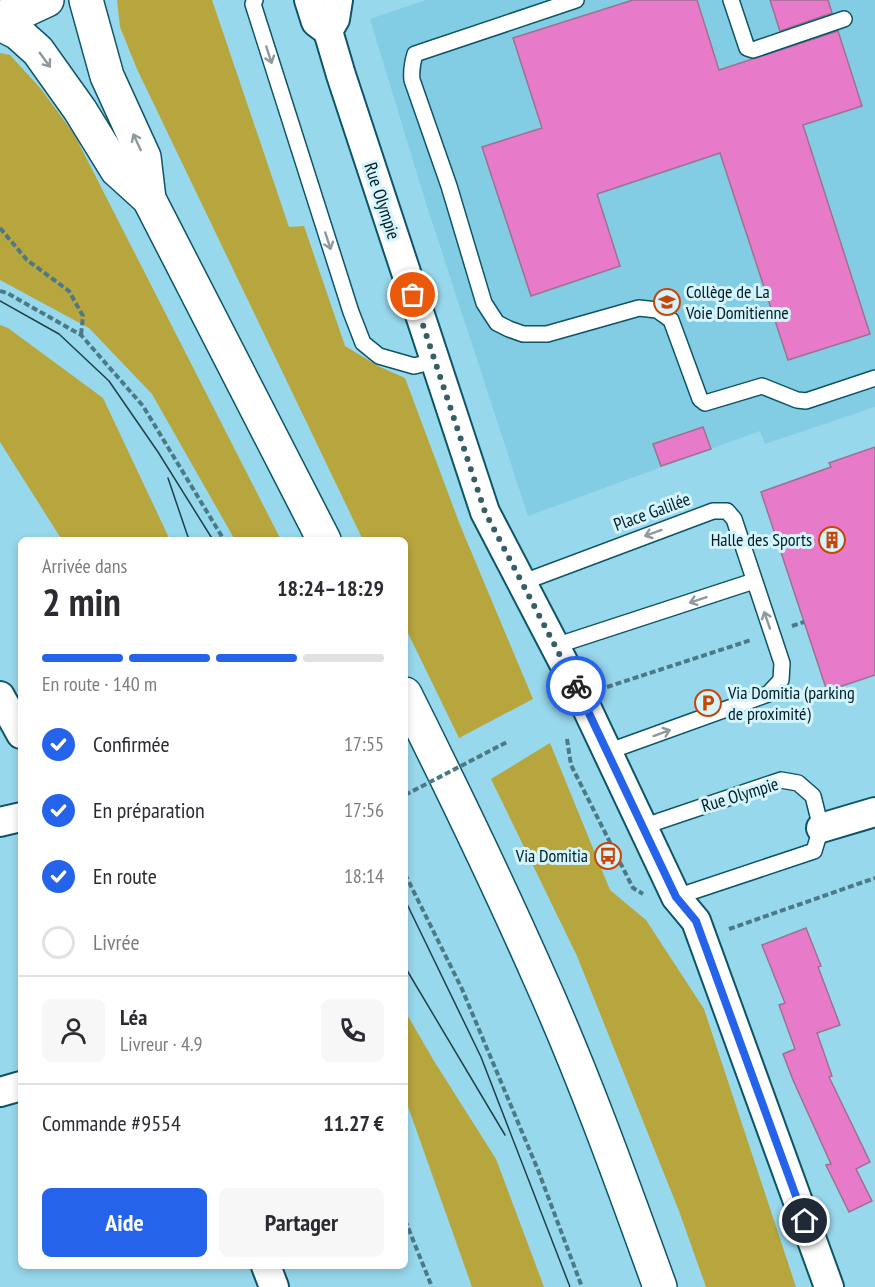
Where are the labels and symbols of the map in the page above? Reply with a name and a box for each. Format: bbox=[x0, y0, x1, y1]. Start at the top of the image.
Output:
one-way arrow bbox=[264, 45, 275, 64]
one-way arrow bbox=[39, 51, 51, 67]
one-way arrow bbox=[131, 133, 143, 151]
street label: Rue Olympie bbox=[359, 160, 406, 242]
one-way arrow bbox=[323, 231, 334, 250]
pin bbox=[387, 269, 438, 320]
place label: Collège de La Voie Domitienne bbox=[685, 280, 789, 324]
school or university icon: Collège de La Voie Domitienne bbox=[652, 287, 682, 317]
street label: Place Galilée bbox=[610, 487, 693, 536]
building icon: Halle des Sports bbox=[817, 525, 847, 555]
one-way arrow bbox=[644, 528, 663, 539]
place label: Halle des Sports bbox=[711, 528, 812, 551]
one-way arrow bbox=[689, 595, 708, 606]
one-way arrow bbox=[761, 611, 772, 630]
courier bbox=[546, 656, 606, 716]
place label: Via Domitia (parking de proximité) bbox=[727, 681, 855, 725]
parking icon: Via Domitia (parking de proximité) bbox=[693, 688, 723, 718]
one-way arrow bbox=[652, 727, 671, 738]
street label: Rue Olympie bbox=[699, 772, 781, 817]
bus stop icon: Via Domitia bbox=[593, 841, 623, 871]
place label: Via Domitia bbox=[515, 844, 588, 867]
pin bbox=[779, 1195, 830, 1246]

